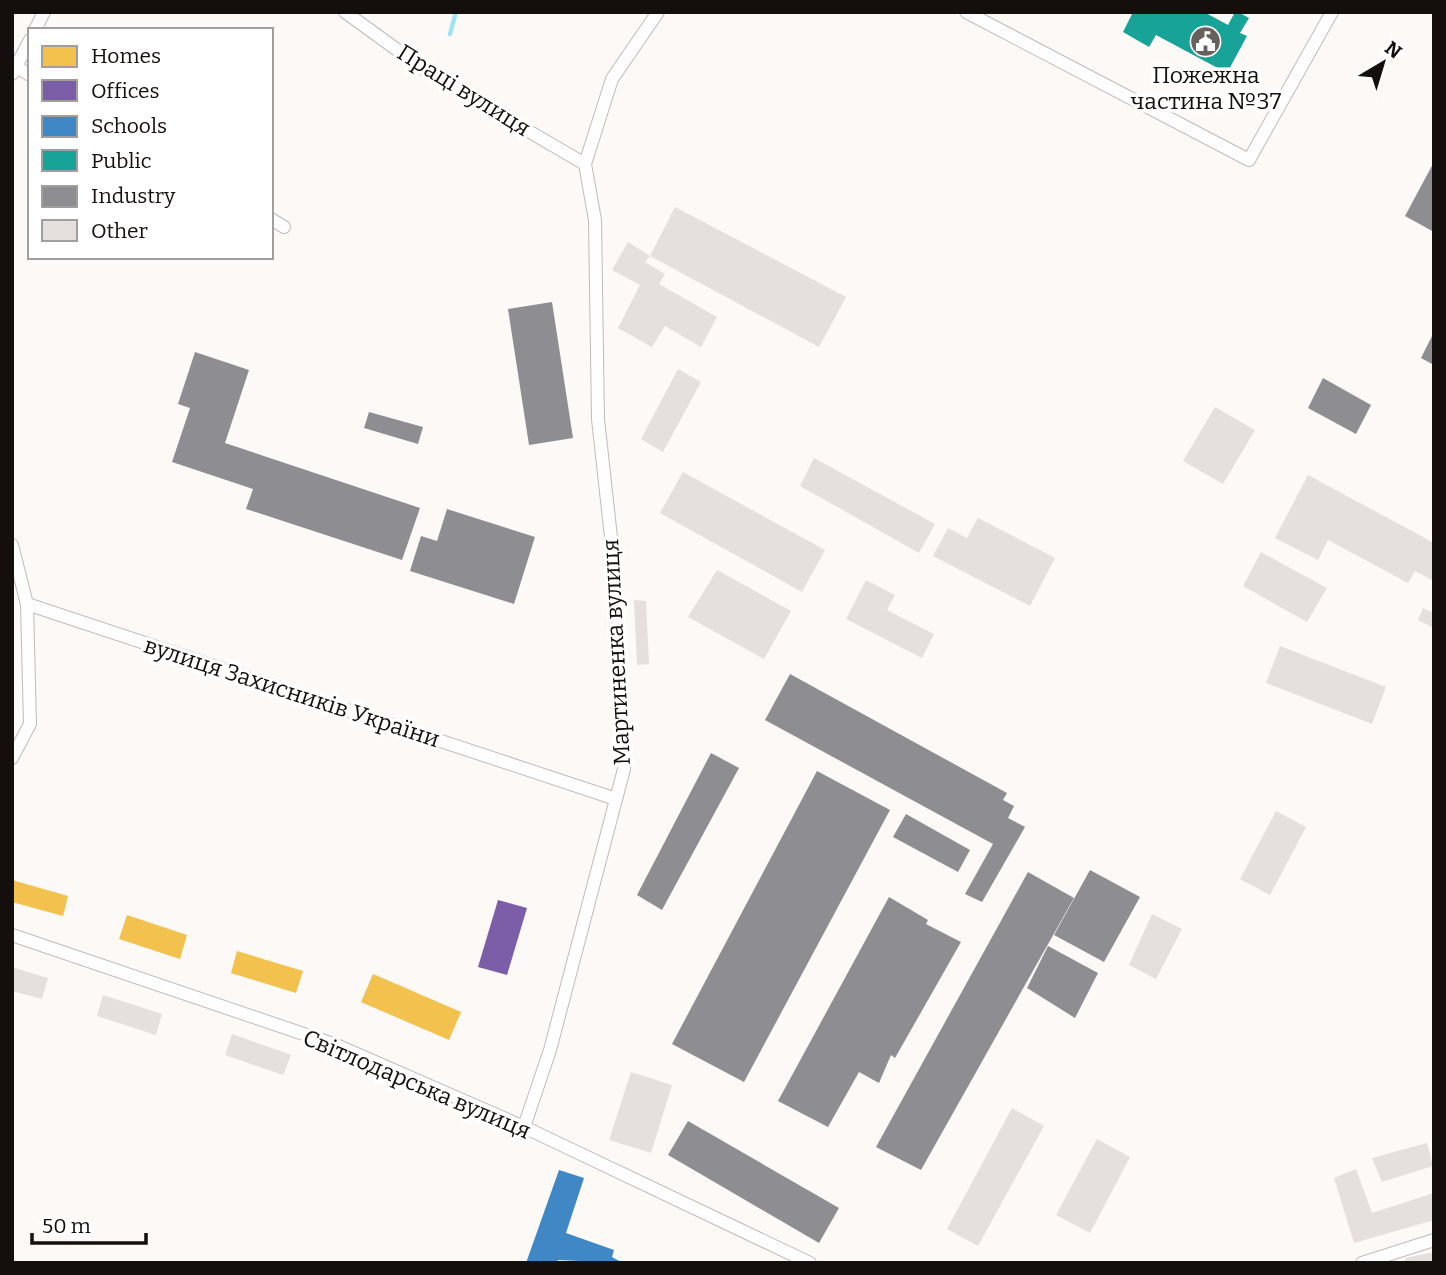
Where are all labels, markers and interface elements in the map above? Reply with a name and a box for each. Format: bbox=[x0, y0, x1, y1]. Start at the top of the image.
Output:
public building icon: Пожежна частина №37 bbox=[1189, 24, 1223, 58]
legend bbox=[28, 28, 273, 259]
north arrow bbox=[1348, 28, 1418, 98]
text: N bbox=[1380, 36, 1406, 64]
street label: Праці вулиця bbox=[392, 38, 536, 142]
text: Homes bbox=[91, 43, 161, 69]
place label: Пожежна частина №37 bbox=[1130, 61, 1282, 115]
text: Offices bbox=[91, 78, 160, 104]
text: Schools bbox=[91, 113, 167, 139]
text: Public bbox=[91, 148, 152, 174]
text: Industry bbox=[91, 183, 176, 209]
text: Other bbox=[91, 218, 148, 244]
street label: Мартиненка вулиця bbox=[596, 538, 636, 766]
street label: вулиця Захисників України bbox=[141, 631, 443, 753]
street label: Світлодарська вулиця bbox=[299, 1023, 535, 1145]
scale bar bbox=[32, 1202, 145, 1246]
text: 50 m bbox=[42, 1213, 91, 1239]

